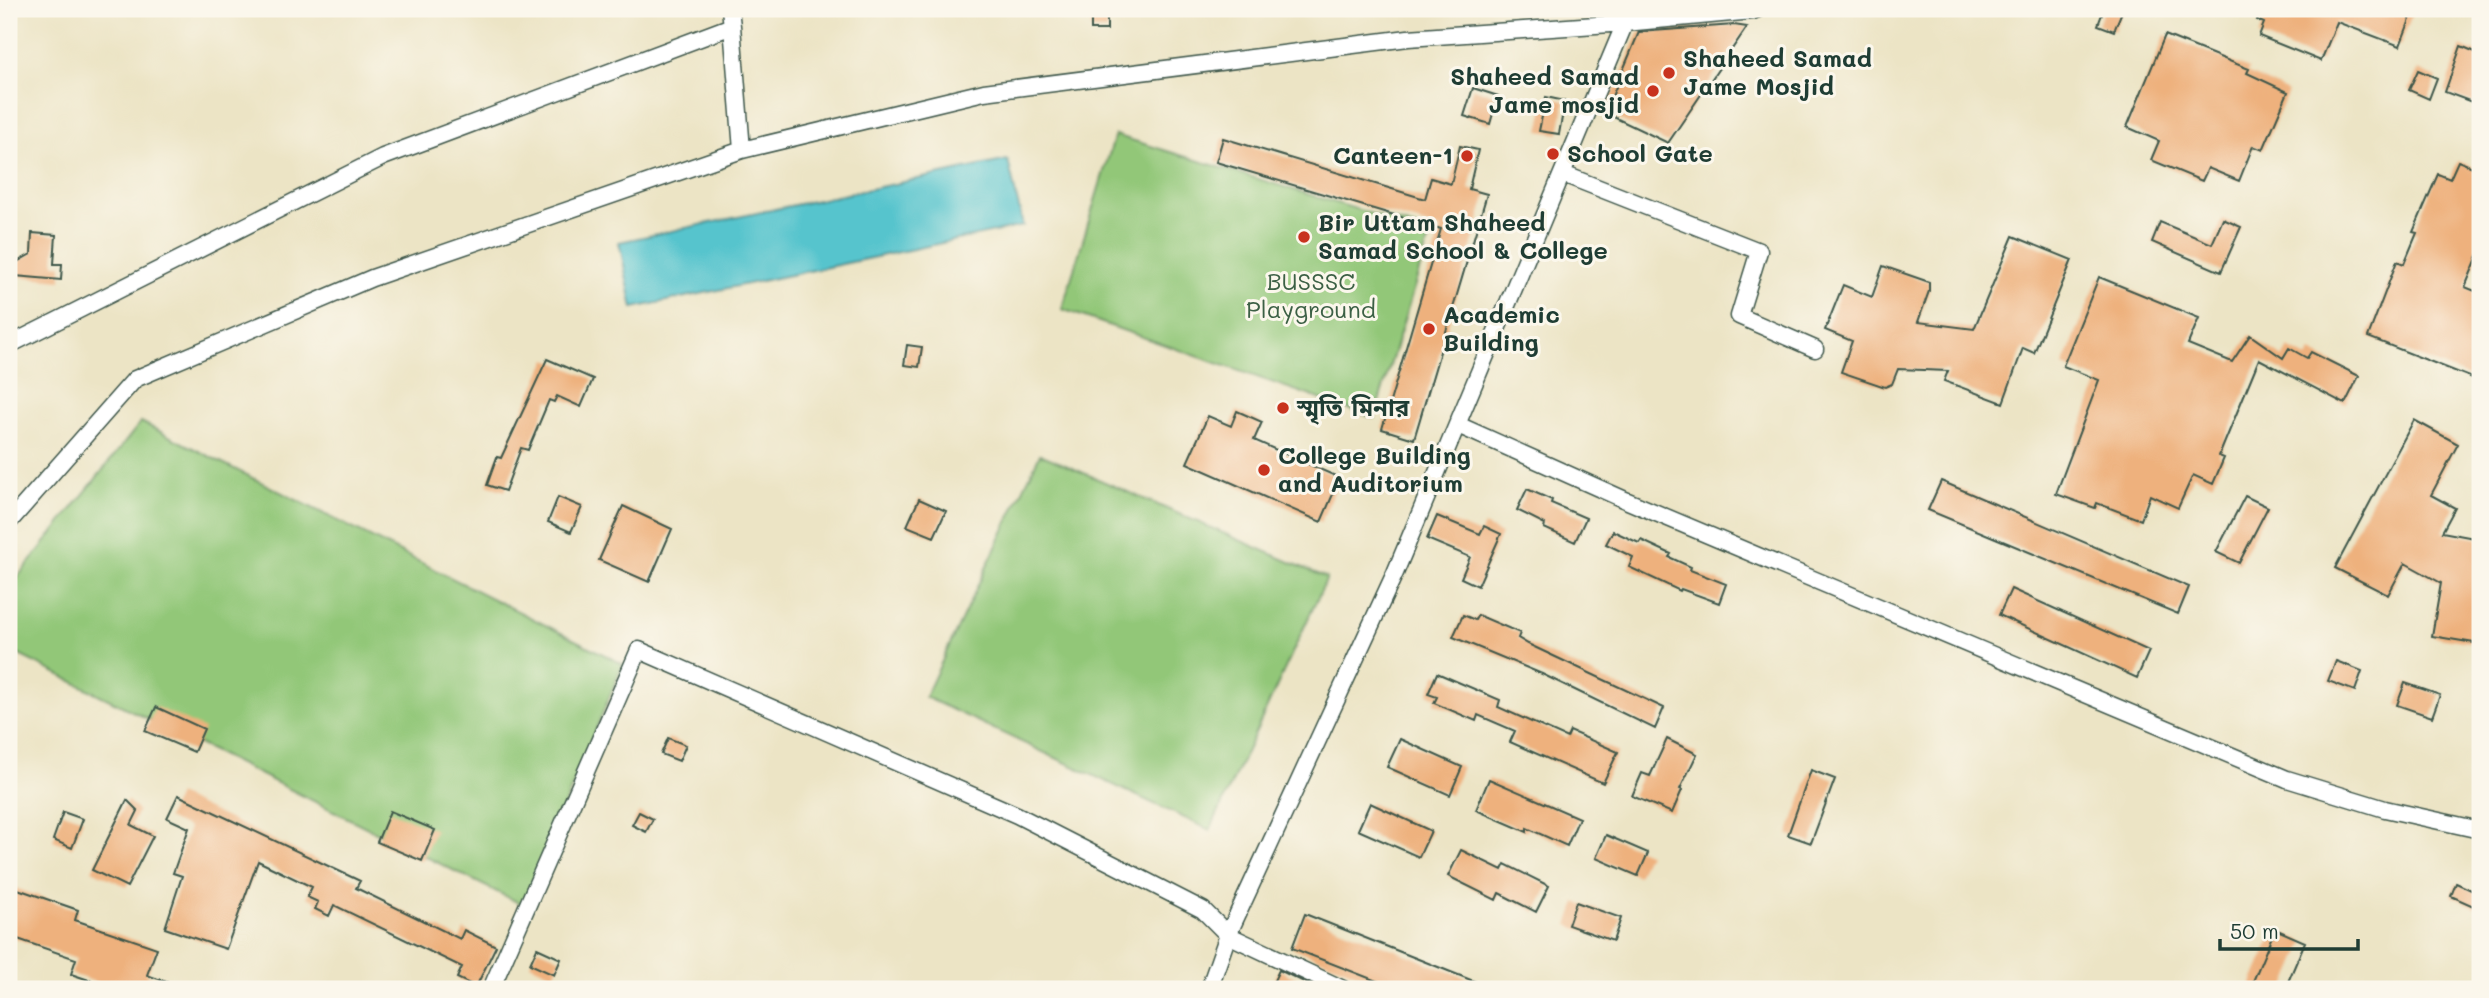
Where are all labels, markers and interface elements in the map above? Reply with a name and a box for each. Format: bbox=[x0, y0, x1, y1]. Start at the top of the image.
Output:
place label: Shaheed Samad Jame Mosjid bbox=[1683, 42, 1872, 101]
place label: Shaheed Samad Jame mosjid bbox=[1450, 60, 1639, 119]
marker: Shaheed Samad Jame Mosjid bbox=[1661, 65, 1677, 81]
marker: Shaheed Samad Jame mosjid bbox=[1645, 83, 1661, 99]
place label: School Gate bbox=[1567, 137, 1713, 168]
place label: Canteen-1 bbox=[1333, 139, 1453, 170]
marker: School Gate bbox=[1545, 146, 1561, 162]
marker: Canteen-1 bbox=[1459, 148, 1475, 164]
place label: Bir Uttam Shaheed Samad School & College bbox=[1318, 206, 1608, 265]
marker: Bir Uttam Shaheed Samad School & College bbox=[1296, 229, 1312, 245]
park label: BUSSSC Playground bbox=[1246, 265, 1376, 324]
place label: Academic Building bbox=[1443, 298, 1560, 357]
marker: Academic Building bbox=[1421, 321, 1437, 337]
place label: স্মৃতি মিনার bbox=[1296, 391, 1410, 425]
marker: স্মৃতি মিনার bbox=[1275, 400, 1291, 416]
place label: College Building and Auditorium bbox=[1278, 439, 1471, 498]
marker: College Building and Auditorium bbox=[1256, 462, 1272, 478]
scale bar bbox=[2220, 907, 2358, 951]
text: 50 m bbox=[2230, 917, 2279, 944]

